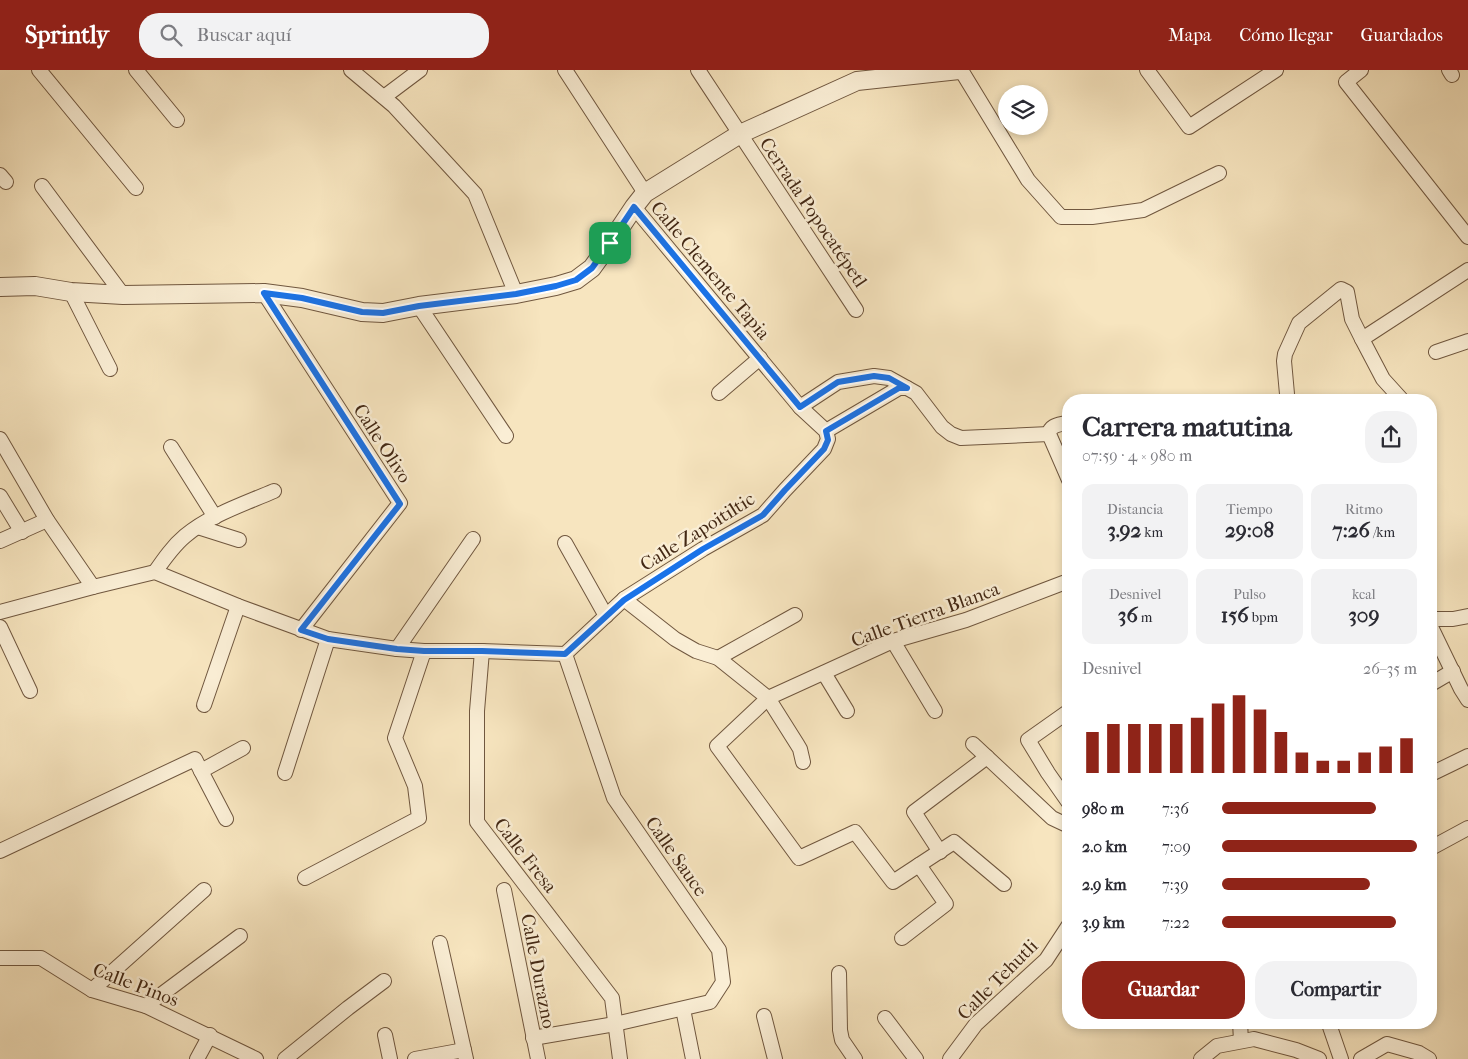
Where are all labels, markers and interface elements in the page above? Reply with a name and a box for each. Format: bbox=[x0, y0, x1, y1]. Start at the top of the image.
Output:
search box bbox=[139, 13, 489, 58]
text: Sprintly bbox=[25, 21, 109, 49]
icon: search bbox=[157, 21, 185, 49]
text: Buscar aquí bbox=[197, 24, 291, 46]
text: Mapa bbox=[1168, 25, 1211, 46]
text: Cómo llegar bbox=[1239, 25, 1333, 46]
text: Guardados bbox=[1361, 25, 1443, 46]
map controls bbox=[998, 85, 1048, 135]
button: layers bbox=[998, 85, 1048, 135]
street label: Cerrada Popocatépetl bbox=[755, 133, 872, 292]
street label: Calle Clemente Tapia bbox=[646, 197, 775, 344]
pin bbox=[589, 222, 631, 264]
icon: arrive bbox=[596, 229, 624, 257]
street label: Calle Olivo bbox=[348, 400, 416, 487]
text: Carrera matutina bbox=[1082, 410, 1292, 443]
button: share bbox=[1365, 411, 1417, 463]
text: 07:59 · 4 × 980 m bbox=[1082, 446, 1192, 465]
street label: Calle Zapoitiltic bbox=[636, 488, 759, 576]
text: Distancia bbox=[1107, 501, 1163, 518]
text: Tiempo bbox=[1226, 501, 1273, 518]
text: Ritmo bbox=[1345, 501, 1383, 518]
text: 3.92 bbox=[1107, 518, 1141, 542]
text: 29:08 bbox=[1225, 518, 1274, 542]
text: 7:26 bbox=[1333, 518, 1370, 542]
text: km bbox=[1141, 524, 1163, 541]
text: /km bbox=[1370, 524, 1395, 541]
street label: Calle Tierra Blanca bbox=[848, 578, 1003, 652]
text: Desnivel bbox=[1109, 586, 1161, 603]
text: Pulso bbox=[1233, 586, 1266, 603]
text: kcal bbox=[1352, 586, 1376, 603]
text: 36 bbox=[1118, 603, 1138, 627]
text: 156 bbox=[1221, 603, 1249, 627]
text: 309 bbox=[1348, 603, 1379, 627]
text: m bbox=[1138, 609, 1152, 626]
text: bpm bbox=[1249, 609, 1278, 626]
text: Desnivel bbox=[1082, 659, 1142, 678]
text: 26–35 m bbox=[1363, 659, 1417, 678]
text: 980 m bbox=[1082, 799, 1124, 818]
text: 7:36 bbox=[1162, 799, 1189, 818]
street label: Calle Sauce bbox=[641, 812, 712, 901]
street label: Calle Fresa bbox=[489, 814, 561, 898]
text: 2.0 km bbox=[1082, 837, 1127, 856]
text: 7:09 bbox=[1162, 837, 1191, 856]
text: 2.9 km bbox=[1082, 875, 1126, 894]
text: 7:39 bbox=[1162, 875, 1189, 894]
street label: Calle Durazno bbox=[516, 912, 560, 1031]
text: 3.9 km bbox=[1082, 913, 1125, 932]
text: 7:22 bbox=[1162, 913, 1190, 932]
street label: Calle Tehutli bbox=[953, 935, 1043, 1025]
street label: Calle Pinos bbox=[90, 959, 182, 1011]
button: Guardar bbox=[1082, 961, 1245, 1019]
button: Compartir bbox=[1255, 961, 1417, 1019]

